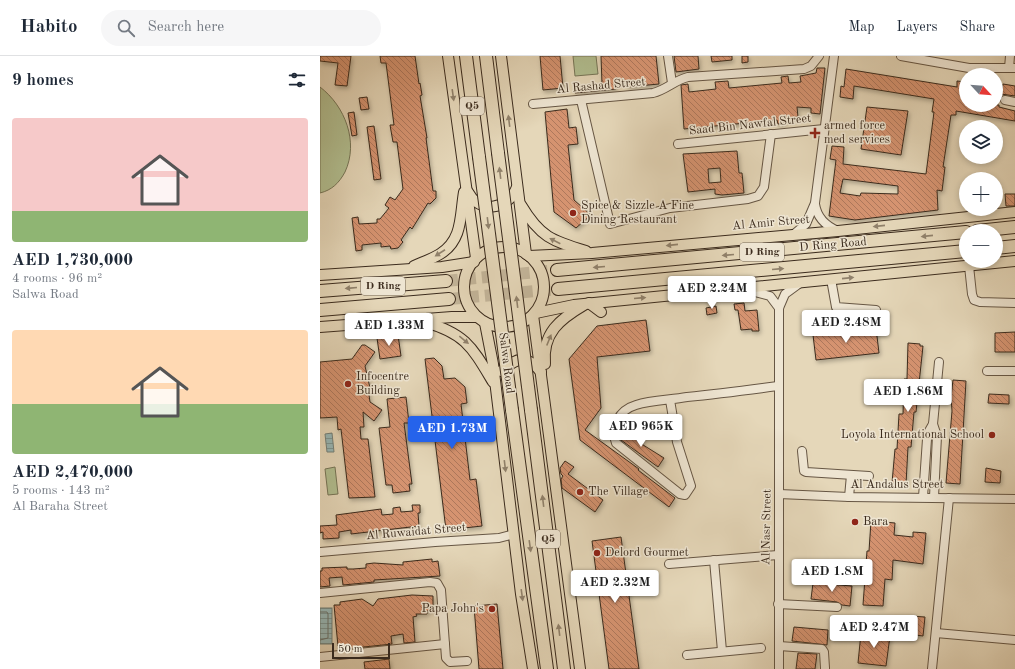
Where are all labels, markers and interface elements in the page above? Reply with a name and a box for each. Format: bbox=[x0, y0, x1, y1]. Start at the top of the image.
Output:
search box bbox=[101, 10, 381, 46]
icon: search bbox=[115, 17, 137, 39]
text: Habito bbox=[20, 18, 77, 37]
text: Search here bbox=[147, 20, 224, 35]
text: Map bbox=[849, 20, 875, 34]
text: Layers bbox=[897, 20, 938, 34]
text: Share bbox=[960, 20, 995, 34]
north arrow bbox=[959, 68, 1003, 112]
map controls bbox=[959, 68, 1003, 268]
icon: filters bbox=[286, 69, 308, 91]
text: 9 homes bbox=[12, 72, 74, 89]
street label: Al Rashad Street bbox=[556, 76, 646, 96]
one-way arrow bbox=[450, 89, 456, 101]
road number: Q5 bbox=[460, 97, 484, 115]
street label: Saad Bin Nawfal Street bbox=[688, 113, 812, 137]
one-way arrow bbox=[506, 115, 512, 127]
place label: armed force med services bbox=[824, 120, 890, 146]
button: layers bbox=[959, 120, 1003, 164]
marker: armed force med services bbox=[809, 127, 821, 139]
icon: home bbox=[124, 144, 196, 216]
one-way arrow bbox=[497, 167, 504, 179]
button: + bbox=[959, 172, 1003, 216]
place label: Spice & Sizzle A Fine Dining Restaurant bbox=[581, 200, 695, 226]
marker: Spice & Sizzle A Fine Dining Restaurant bbox=[568, 208, 578, 218]
street label: Al Amir Street bbox=[732, 214, 810, 232]
one-way arrow bbox=[485, 217, 491, 229]
one-way arrow bbox=[873, 223, 885, 230]
button: − bbox=[959, 224, 1003, 268]
one-way arrow bbox=[921, 233, 933, 239]
street label: D Ring Road bbox=[799, 236, 867, 254]
one-way arrow bbox=[549, 237, 561, 244]
one-way arrow bbox=[666, 242, 678, 248]
road number: D Ring bbox=[740, 243, 784, 261]
one-way arrow bbox=[434, 250, 446, 257]
one-way arrow bbox=[722, 251, 734, 258]
text: AED 1,730,000 bbox=[12, 252, 133, 269]
one-way arrow bbox=[593, 263, 605, 270]
one-way arrow bbox=[772, 266, 784, 273]
text: 4 rooms · 96 m² bbox=[12, 272, 102, 285]
one-way arrow bbox=[842, 274, 854, 281]
pin: AED 2.24M bbox=[666, 276, 758, 310]
road number: D Ring bbox=[361, 277, 405, 295]
text: AED 2.24M bbox=[677, 282, 747, 295]
one-way arrow bbox=[345, 285, 357, 292]
text: Salwa Road bbox=[12, 288, 79, 301]
one-way arrow bbox=[634, 295, 646, 302]
one-way arrow bbox=[514, 296, 520, 308]
pin: AED 2.48M bbox=[800, 310, 892, 344]
pin: AED 1.33M bbox=[343, 313, 435, 347]
text: AED 2.48M bbox=[811, 316, 881, 329]
text: AED 1.33M bbox=[354, 319, 424, 332]
street label: Salwa Road bbox=[496, 332, 516, 394]
one-way arrow bbox=[546, 333, 552, 345]
one-way arrow bbox=[459, 336, 469, 345]
icon: home bbox=[124, 356, 196, 428]
place label: Infocentre Building bbox=[356, 371, 409, 397]
marker: Infocentre Building bbox=[343, 379, 353, 389]
pin: AED 1.86M bbox=[862, 379, 954, 413]
text: AED 1.86M bbox=[873, 385, 943, 398]
pin: AED 965K bbox=[600, 414, 682, 448]
pin: AED 1.73M bbox=[406, 416, 498, 450]
text: AED 965K bbox=[608, 420, 674, 433]
text: AED 1.73M bbox=[417, 422, 487, 435]
place label: Loyola International School bbox=[841, 429, 984, 441]
marker: Loyola International School bbox=[987, 430, 997, 440]
one-way arrow bbox=[502, 460, 508, 472]
text: AED 2,470,000 bbox=[12, 464, 133, 481]
street label: Al Andalus Street bbox=[850, 479, 944, 491]
text: 5 rooms · 143 m² bbox=[12, 484, 110, 497]
place label: The Village bbox=[588, 486, 649, 498]
marker: The Village bbox=[575, 487, 585, 497]
street label: Al Nasr Street bbox=[760, 489, 774, 565]
one-way arrow bbox=[540, 495, 546, 507]
text: Al Baraha Street bbox=[12, 500, 108, 513]
place label: Bara bbox=[863, 516, 888, 528]
marker: Bara bbox=[850, 517, 860, 527]
street label: Al Ruwaidat Street bbox=[365, 522, 467, 542]
road number: Q5 bbox=[536, 530, 560, 548]
one-way arrow bbox=[527, 540, 534, 552]
place label: Delord Gourmet bbox=[605, 547, 689, 559]
marker: Delord Gourmet bbox=[592, 548, 602, 558]
pin: AED 1.8M bbox=[791, 559, 873, 593]
text: AED 1.8M bbox=[801, 565, 863, 578]
pin: AED 2.32M bbox=[569, 570, 661, 604]
text: AED 2.32M bbox=[580, 576, 650, 589]
one-way arrow bbox=[519, 589, 525, 601]
place label: Papa John's bbox=[421, 603, 484, 615]
marker: Papa John's bbox=[487, 604, 497, 614]
pin: AED 2.47M bbox=[828, 615, 920, 649]
text: AED 2.47M bbox=[839, 621, 909, 634]
one-way arrow bbox=[556, 624, 562, 636]
scale bar bbox=[332, 641, 390, 660]
text: 50 m bbox=[338, 644, 363, 655]

